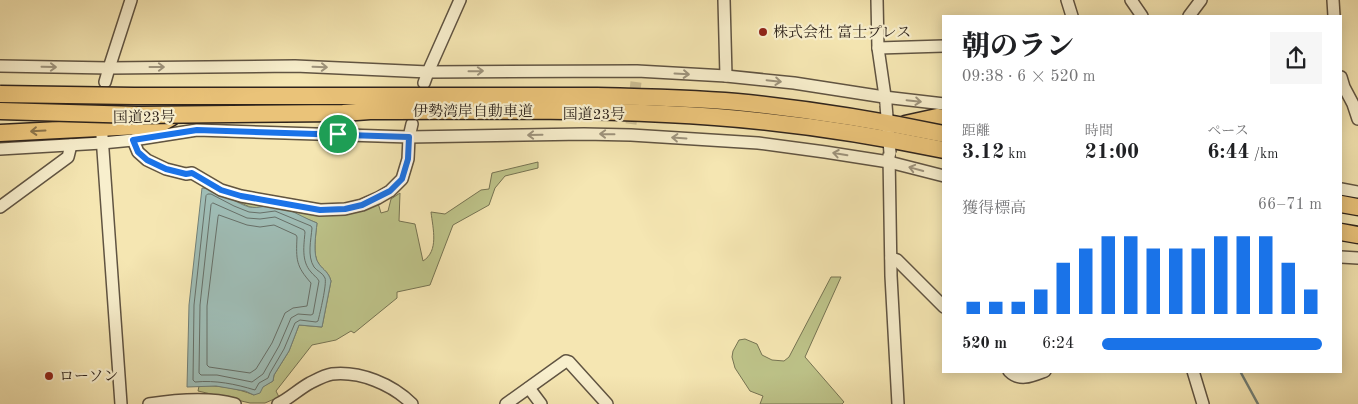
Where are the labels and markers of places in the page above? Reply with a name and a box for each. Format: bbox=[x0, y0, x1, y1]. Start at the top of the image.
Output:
place label: 株式会社 富士プレス bbox=[773, 24, 911, 41]
marker: 株式会社 富士プレス bbox=[757, 26, 769, 38]
pin bbox=[317, 113, 359, 155]
marker: ローソン bbox=[43, 370, 55, 382]
place label: ローソン bbox=[59, 370, 118, 385]

